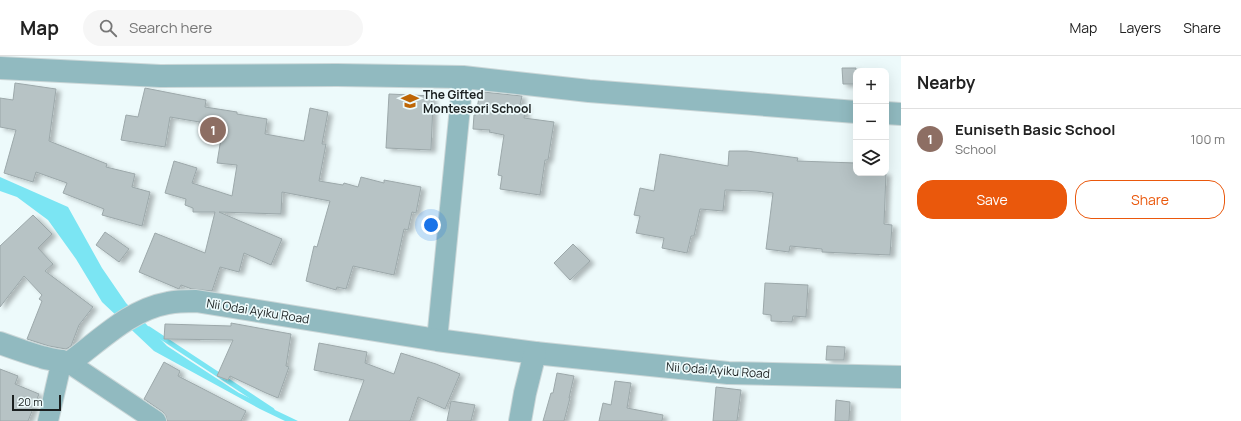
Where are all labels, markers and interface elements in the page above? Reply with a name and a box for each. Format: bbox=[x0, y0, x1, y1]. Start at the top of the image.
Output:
search box bbox=[83, 10, 363, 46]
text: Map bbox=[20, 15, 59, 41]
icon: search bbox=[97, 17, 119, 39]
text: Search here bbox=[129, 17, 212, 38]
text: Map bbox=[1069, 18, 1097, 37]
text: Layers bbox=[1119, 18, 1161, 37]
text: Share bbox=[1183, 18, 1221, 37]
map controls bbox=[853, 68, 889, 176]
button: + bbox=[853, 68, 889, 104]
text: Nearby bbox=[917, 71, 975, 94]
place label: The Gifted Montessori School bbox=[423, 86, 532, 117]
school or university icon: The Gifted Montessori School bbox=[400, 91, 420, 111]
button: − bbox=[853, 104, 889, 140]
pin: 1 bbox=[200, 115, 226, 145]
text: Euniseth Basic School bbox=[955, 119, 1115, 140]
text: 1 bbox=[927, 130, 933, 148]
text: 100 m bbox=[1190, 130, 1225, 148]
button: layers bbox=[853, 140, 889, 176]
text: School bbox=[955, 140, 996, 158]
button: Save bbox=[917, 180, 1067, 219]
button: Share bbox=[1075, 180, 1225, 219]
your location bbox=[421, 215, 441, 235]
street label: Nii Odai Ayiku Road bbox=[205, 294, 311, 328]
street label: Nii Odai Ayiku Road bbox=[666, 358, 770, 382]
scale bar bbox=[12, 393, 61, 412]
text: 20 m bbox=[18, 394, 43, 409]

